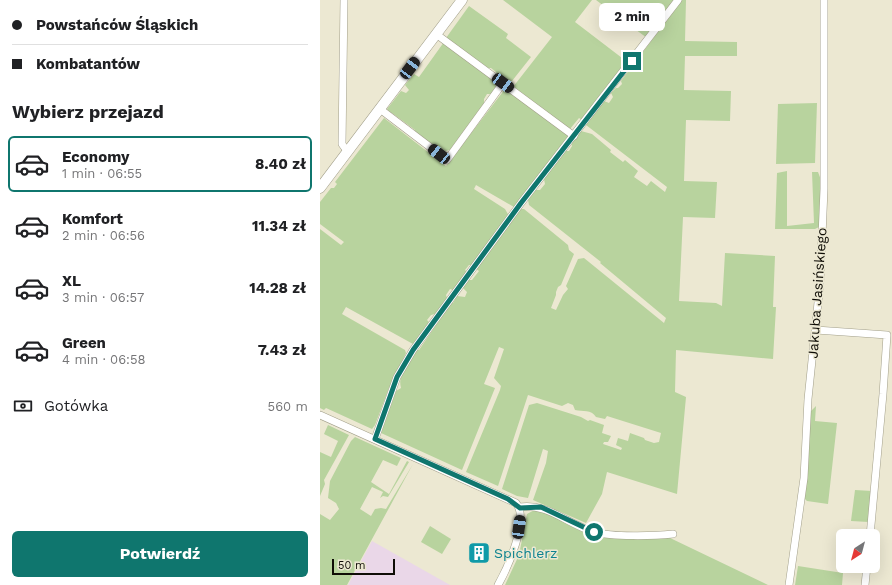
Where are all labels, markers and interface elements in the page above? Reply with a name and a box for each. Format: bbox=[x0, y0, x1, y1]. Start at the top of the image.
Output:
callout: 2 min bbox=[599, 3, 665, 31]
text: 2 min bbox=[614, 9, 650, 24]
text: Powstańców Śląskich bbox=[36, 16, 198, 34]
route end bbox=[623, 52, 641, 70]
text: Kombatantów bbox=[36, 55, 140, 73]
car bbox=[398, 55, 422, 81]
car bbox=[490, 71, 516, 95]
text: Wybierz przejazd bbox=[12, 101, 164, 122]
car bbox=[426, 142, 452, 166]
icon: car bbox=[14, 146, 50, 182]
text: Economy bbox=[62, 148, 129, 166]
text: 8.40 zł bbox=[255, 155, 306, 173]
text: 1 min · 06:55 bbox=[62, 166, 142, 181]
icon: car bbox=[14, 208, 50, 244]
text: Komfort bbox=[62, 210, 123, 228]
text: 11.34 zł bbox=[252, 217, 306, 235]
street label: Jakuba Jasińskiego bbox=[804, 227, 830, 359]
text: 2 min · 06:56 bbox=[62, 228, 145, 243]
icon: car bbox=[14, 270, 50, 306]
text: XL bbox=[62, 272, 81, 290]
text: 14.28 zł bbox=[249, 279, 306, 297]
text: 3 min · 06:57 bbox=[62, 290, 144, 305]
icon: car bbox=[14, 332, 50, 368]
text: Green bbox=[62, 334, 106, 352]
text: 7.43 zł bbox=[258, 341, 306, 359]
text: 4 min · 06:58 bbox=[62, 352, 146, 367]
icon: cash bbox=[12, 395, 34, 417]
text: Gotówka bbox=[44, 397, 108, 415]
text: 560 m bbox=[268, 399, 308, 414]
car bbox=[511, 514, 527, 540]
route start bbox=[585, 523, 603, 541]
north arrow bbox=[836, 529, 880, 573]
map controls bbox=[836, 529, 880, 573]
button: Potwierdź bbox=[12, 531, 308, 577]
building icon: Spichlerz bbox=[466, 540, 492, 566]
place label: Spichlerz bbox=[494, 545, 557, 561]
scale bar bbox=[332, 557, 395, 576]
text: 50 m bbox=[338, 559, 365, 572]

